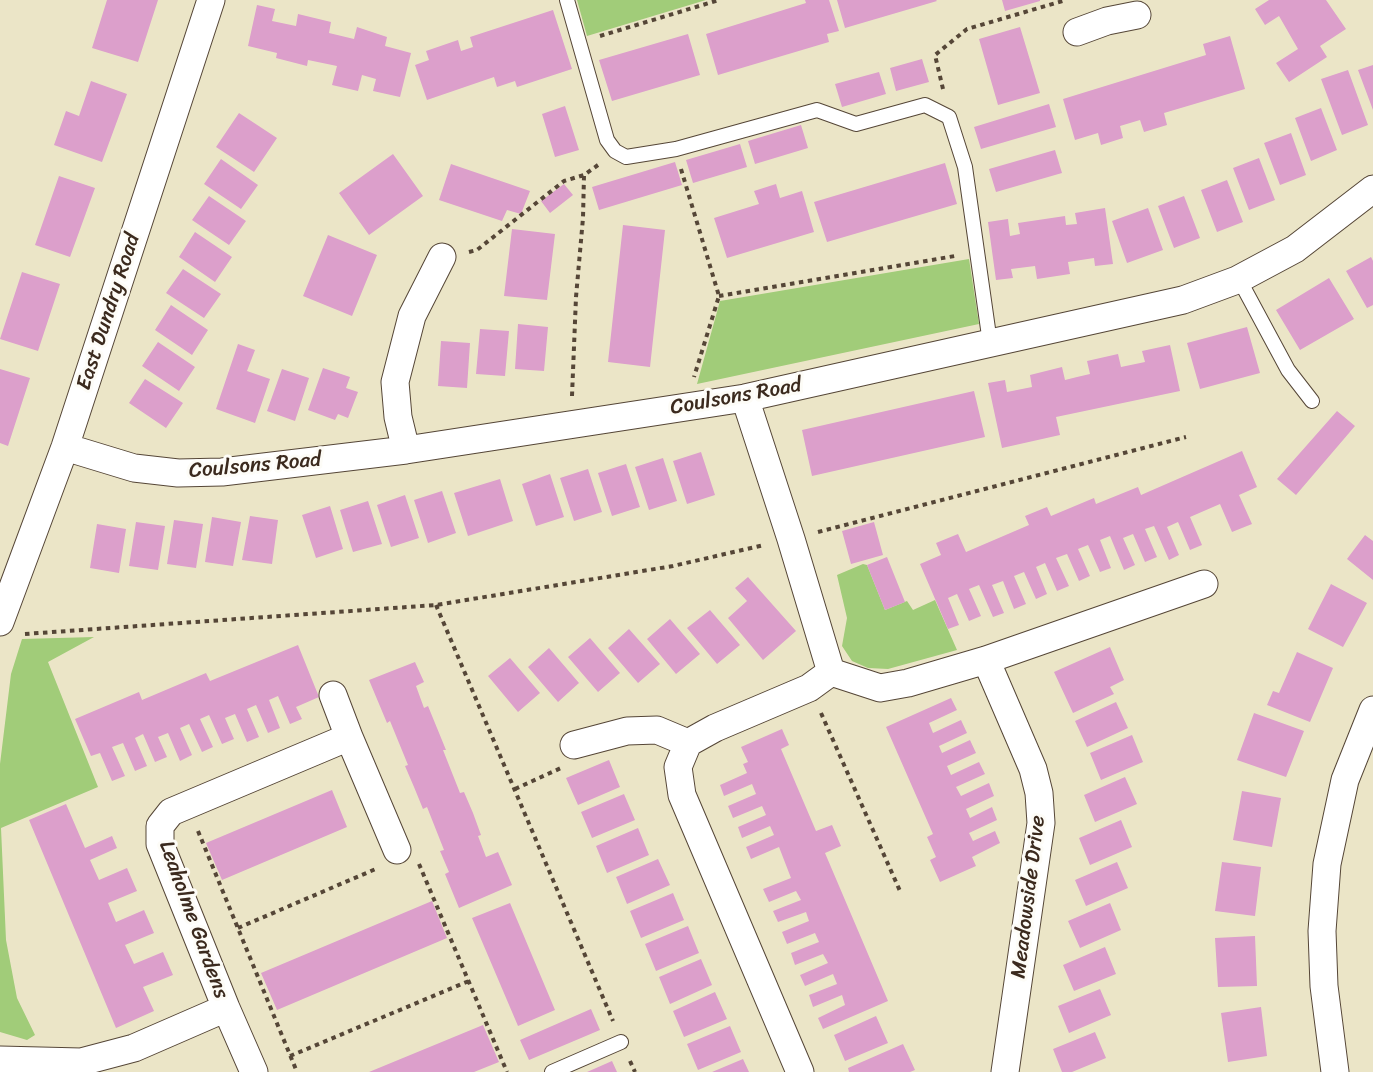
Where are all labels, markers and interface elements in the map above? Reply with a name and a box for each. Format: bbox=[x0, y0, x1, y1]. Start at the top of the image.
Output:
street label: East Dundry Road bbox=[72, 231, 146, 393]
street label: Coulsons Road bbox=[669, 373, 803, 421]
street label: Coulsons Road bbox=[188, 448, 322, 484]
street label: Meadowside Drive bbox=[1007, 814, 1051, 980]
street label: Leaholme Gardens bbox=[153, 838, 233, 1002]

